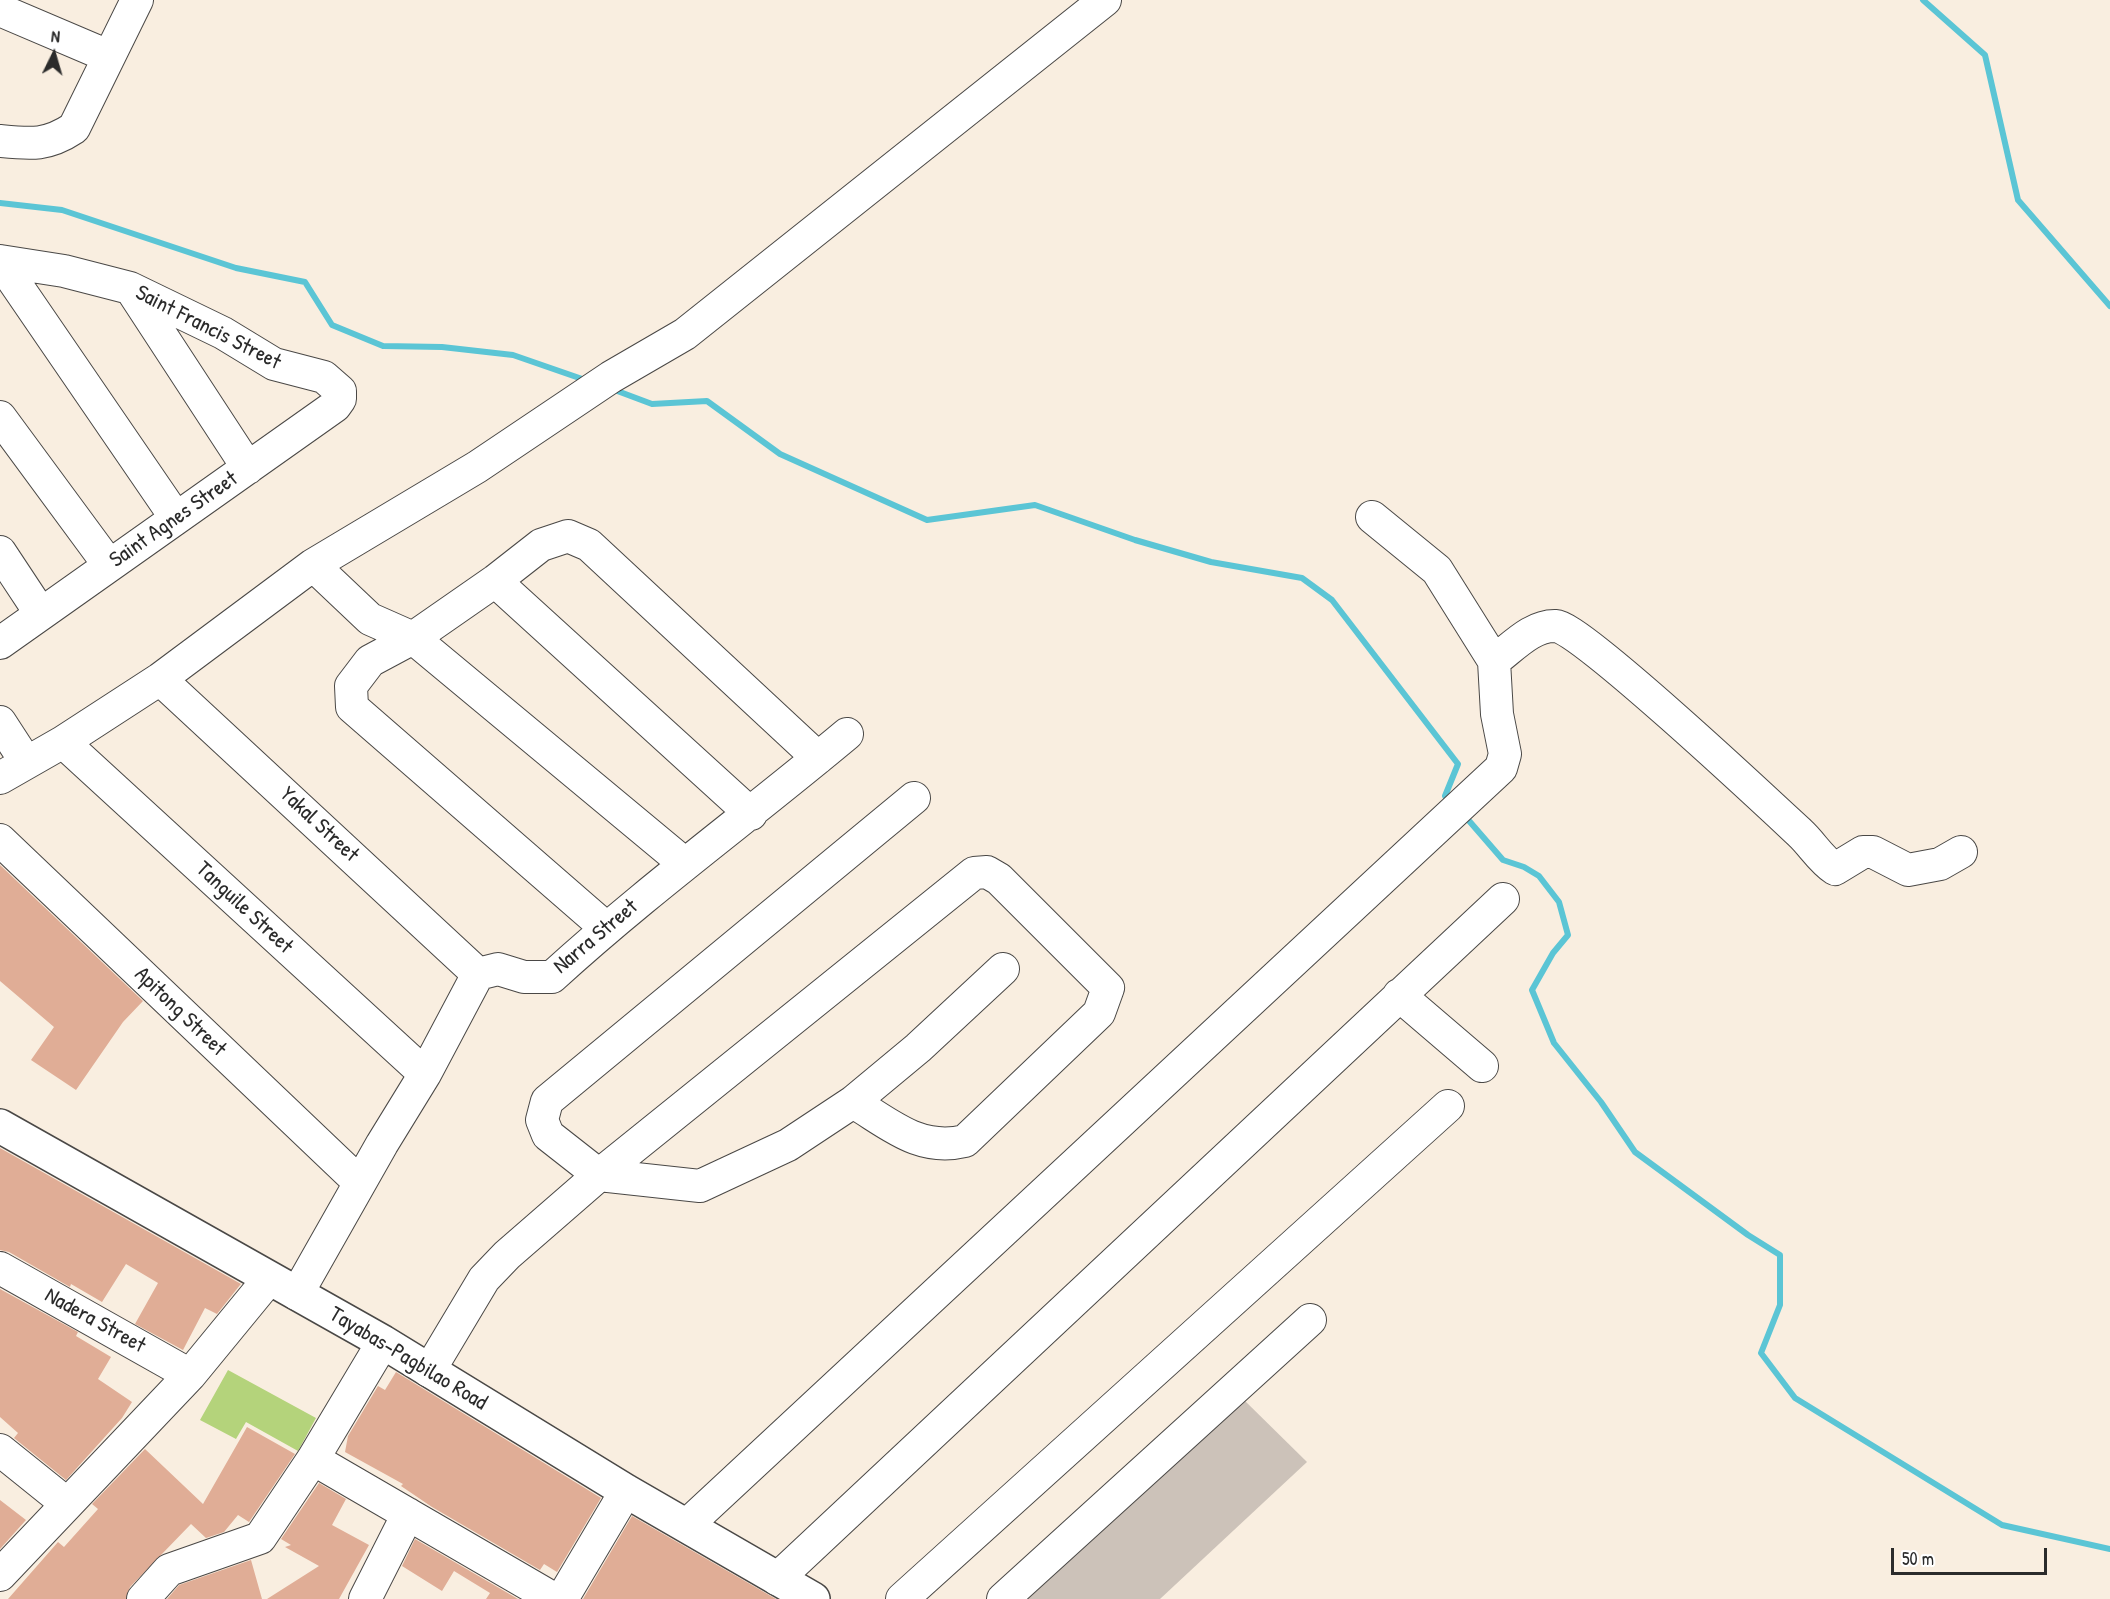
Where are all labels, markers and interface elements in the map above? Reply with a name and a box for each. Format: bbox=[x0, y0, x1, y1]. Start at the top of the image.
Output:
north arrow bbox=[24, 24, 84, 84]
text: N bbox=[50, 25, 61, 47]
street label: Saint Francis Street bbox=[131, 280, 285, 376]
street label: Saint Agnes Street bbox=[105, 466, 243, 574]
street label: Yakal Street bbox=[274, 782, 364, 868]
street label: Tanguile Street bbox=[190, 856, 298, 960]
street label: Narra Street bbox=[548, 894, 644, 980]
street label: Apitong Street bbox=[129, 962, 231, 1062]
street label: Nadera Street bbox=[40, 1283, 150, 1359]
street label: Tayabas-Pagbilao Road bbox=[324, 1302, 492, 1416]
scale bar bbox=[1894, 1536, 2050, 1574]
text: 50 m bbox=[1902, 1546, 1934, 1571]

